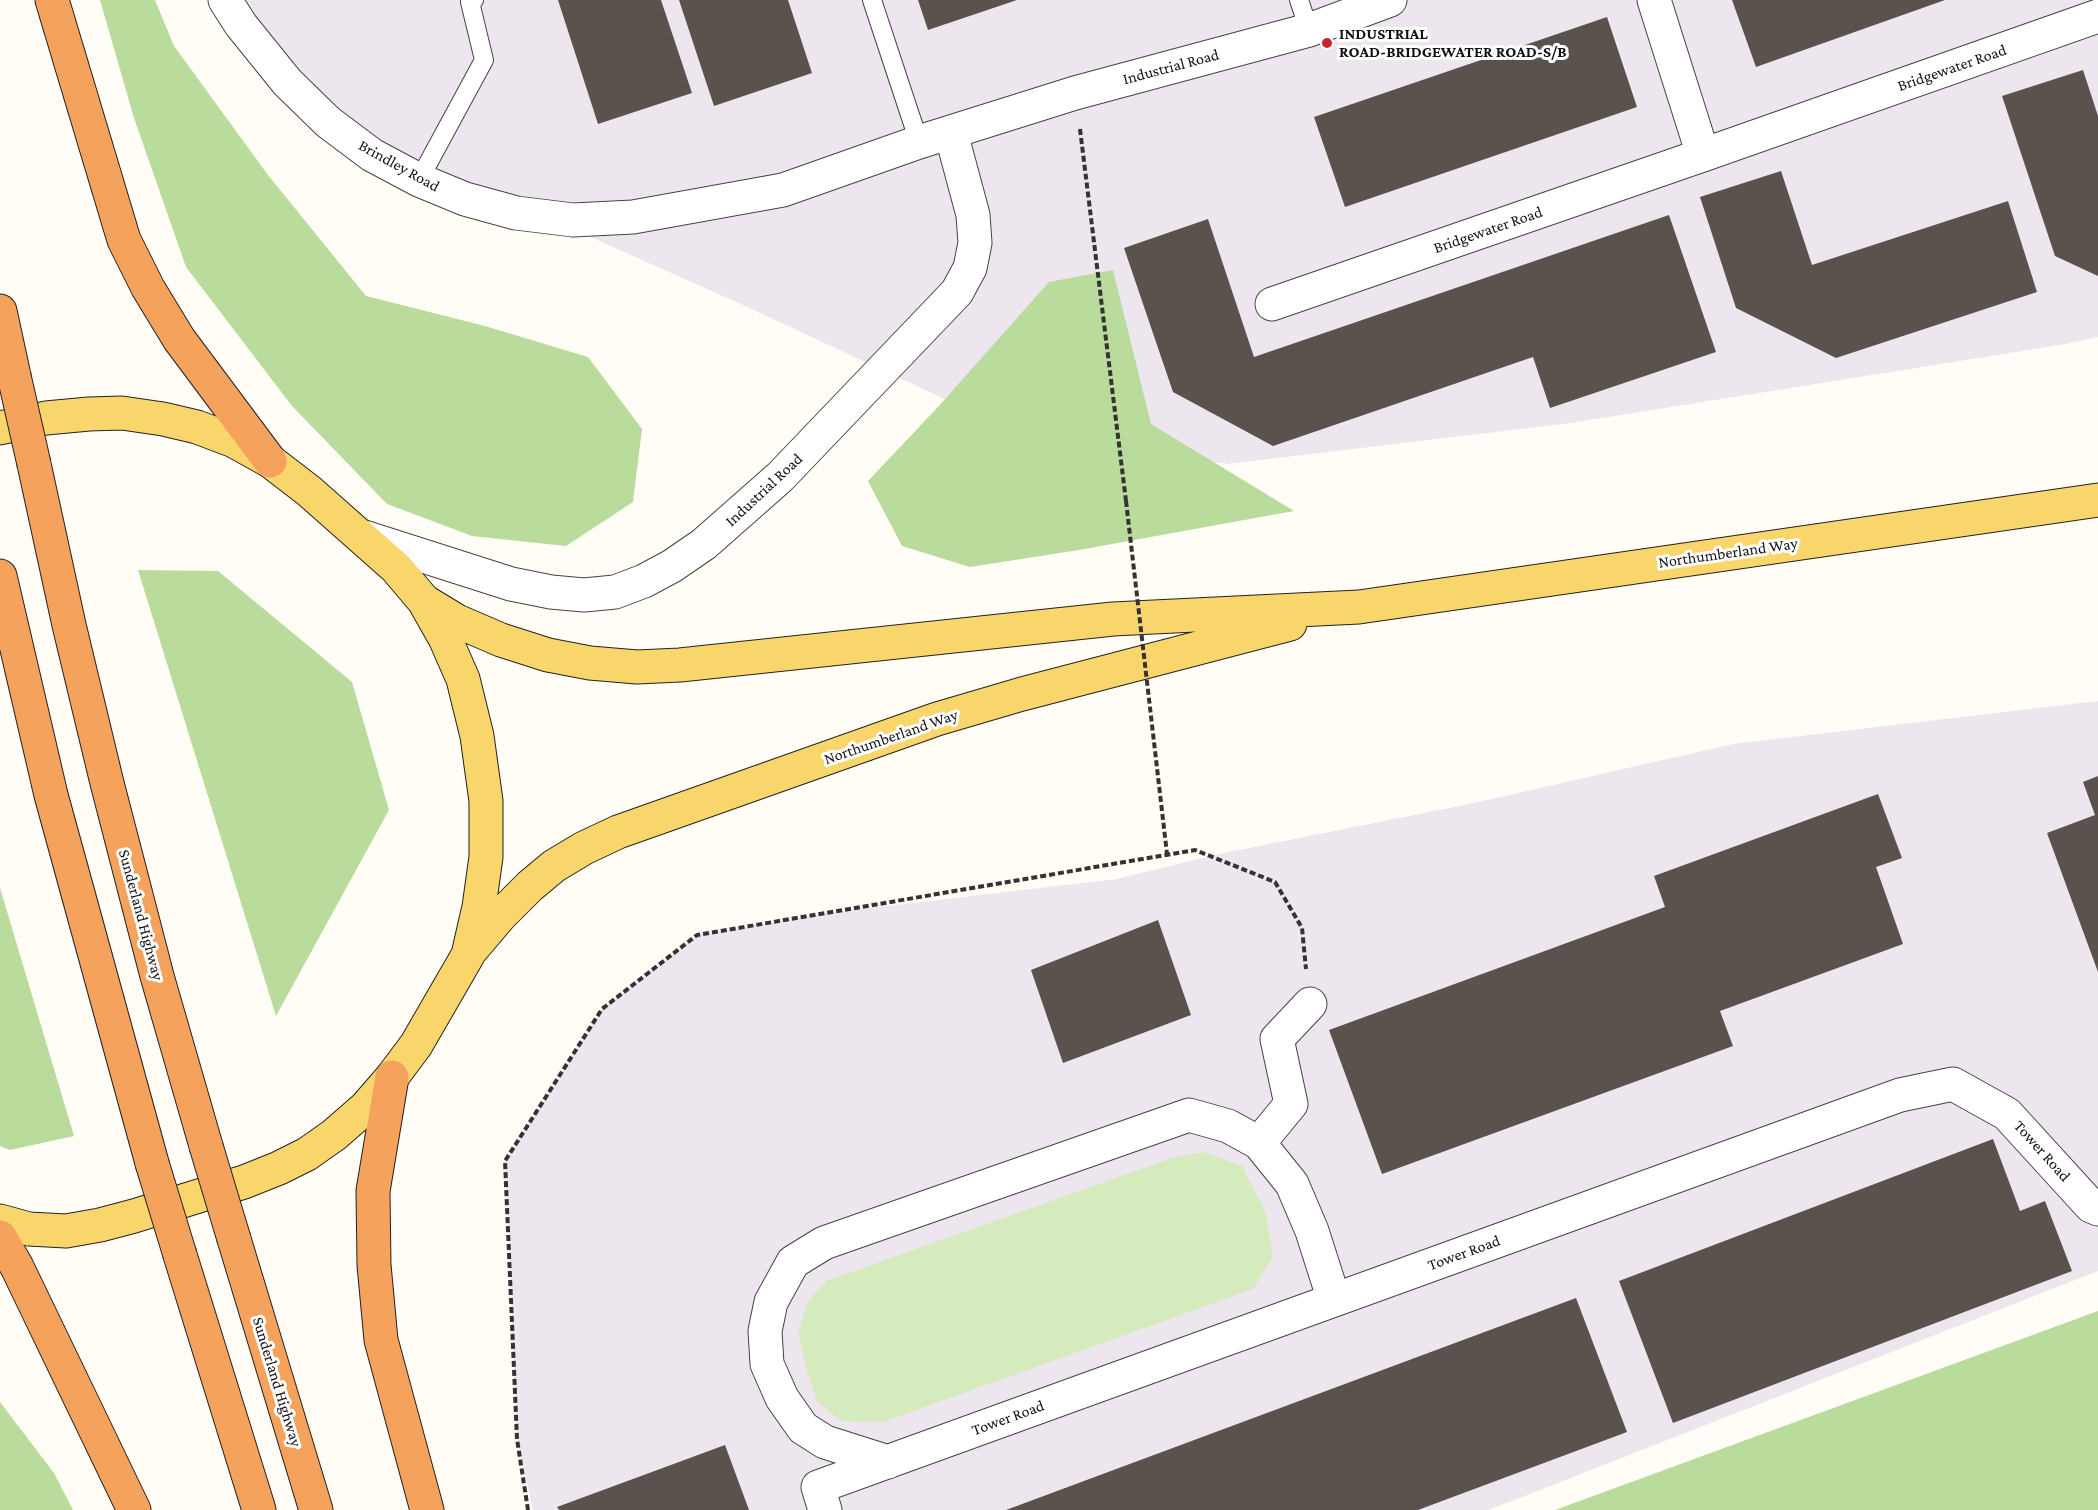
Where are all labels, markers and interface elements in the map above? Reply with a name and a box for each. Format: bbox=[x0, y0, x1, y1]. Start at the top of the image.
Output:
place label: INDUSTRIAL ROAD-BRIDGEWATER ROAD-S/B bbox=[1339, 24, 1567, 62]
marker: INDUSTRIAL ROAD-BRIDGEWATER ROAD-S/B bbox=[1320, 36, 1334, 50]
street label: Bridgewater Road bbox=[1895, 40, 2009, 96]
street label: Industrial Road bbox=[1121, 45, 1221, 89]
street label: Brindley Road bbox=[355, 136, 443, 196]
street label: Bridgewater Road bbox=[1431, 202, 1545, 258]
street label: Industrial Road bbox=[721, 449, 807, 531]
street label: Northumberland Way bbox=[1657, 534, 1799, 572]
street label: Northumberland Way bbox=[821, 705, 961, 769]
street label: Sunderland Highway bbox=[114, 848, 168, 982]
street label: Tower Road bbox=[2010, 1116, 2074, 1186]
street label: Tower Road bbox=[1425, 1231, 1503, 1275]
street label: Sunderland Highway bbox=[248, 1315, 306, 1449]
street label: Tower Road bbox=[969, 1396, 1047, 1440]

